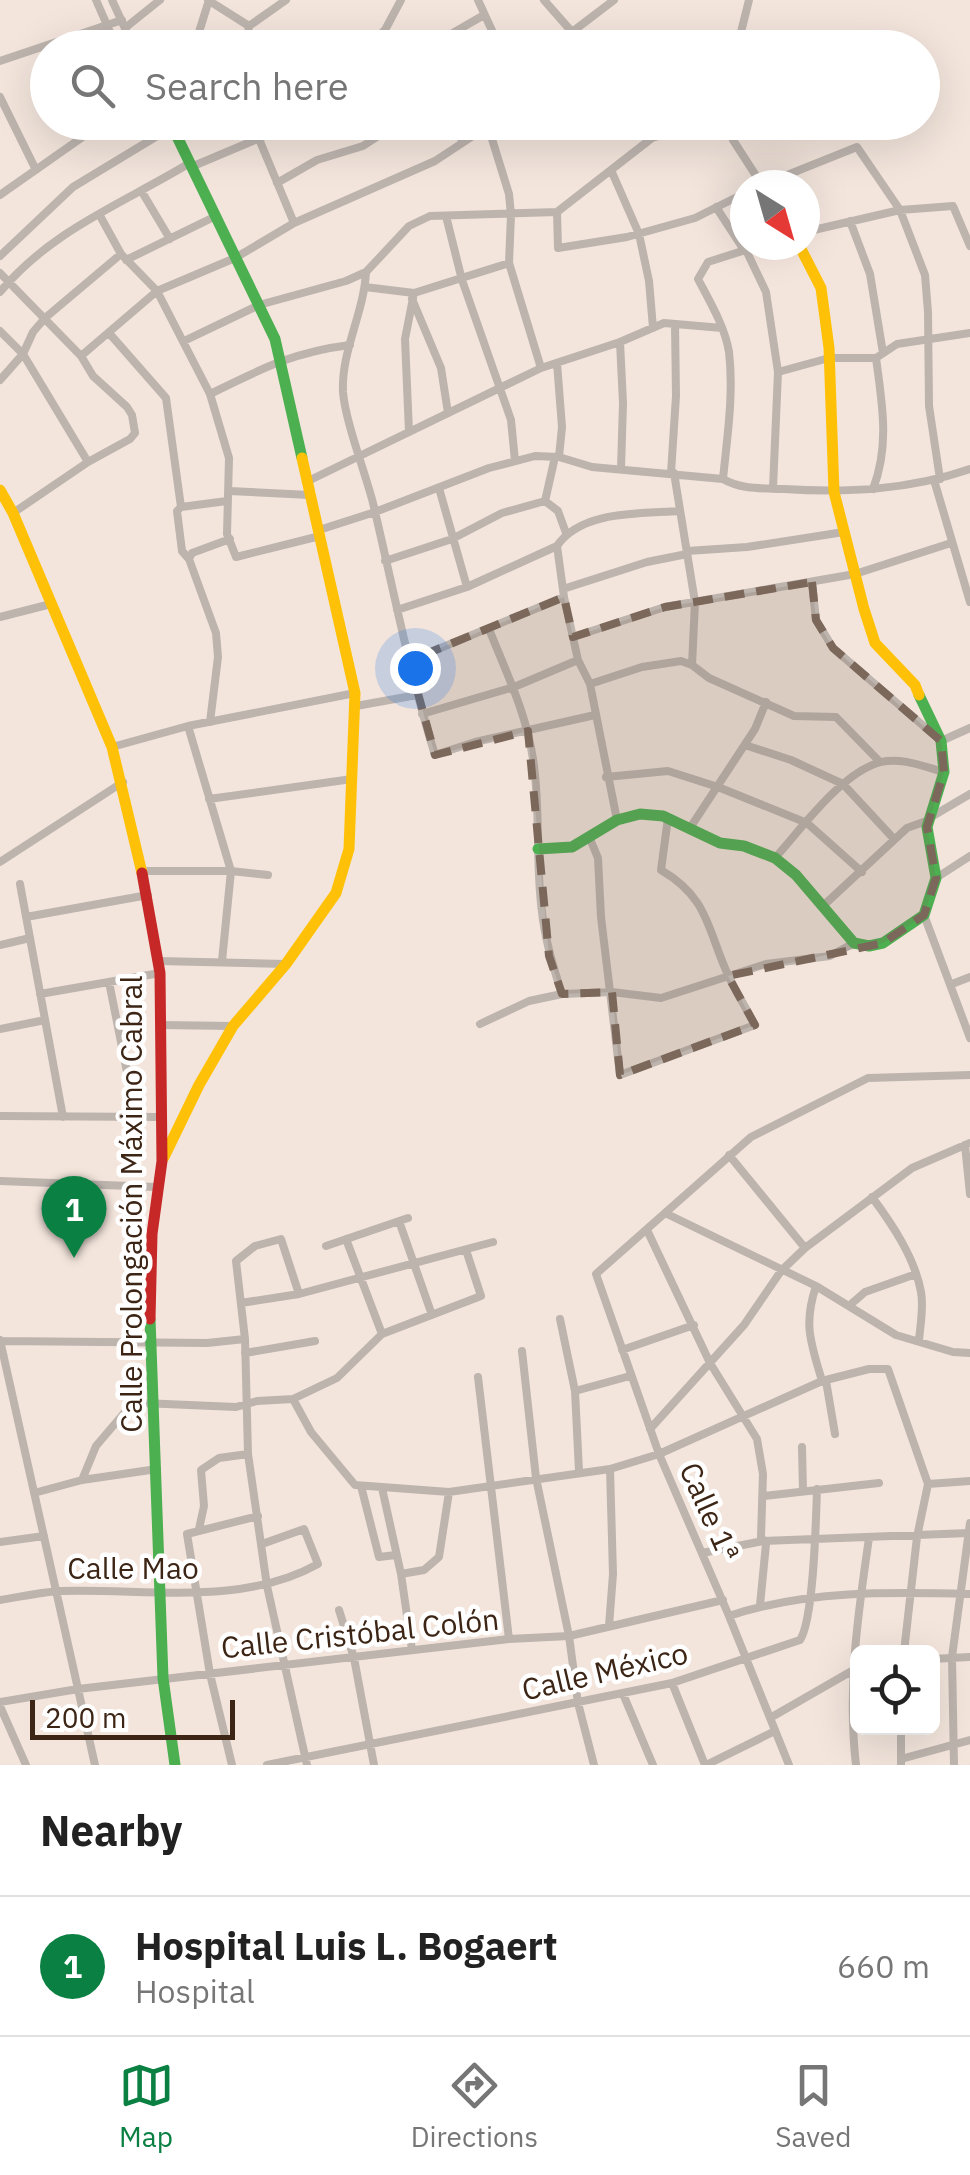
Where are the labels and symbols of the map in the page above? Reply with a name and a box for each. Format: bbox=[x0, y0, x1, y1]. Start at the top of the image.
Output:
north arrow bbox=[730, 170, 820, 260]
your location bbox=[390, 643, 441, 694]
street label: Calle Prolongación Máximo Cabral bbox=[111, 975, 150, 1433]
pin: 1 bbox=[42, 1176, 106, 1258]
street label: Calle 1ª bbox=[671, 1456, 749, 1567]
street label: Calle Mao bbox=[67, 1548, 199, 1587]
street label: Calle Cristóbal Colón bbox=[219, 1599, 501, 1666]
street label: Calle México bbox=[518, 1632, 692, 1709]
scale bar bbox=[30, 1695, 235, 1740]

